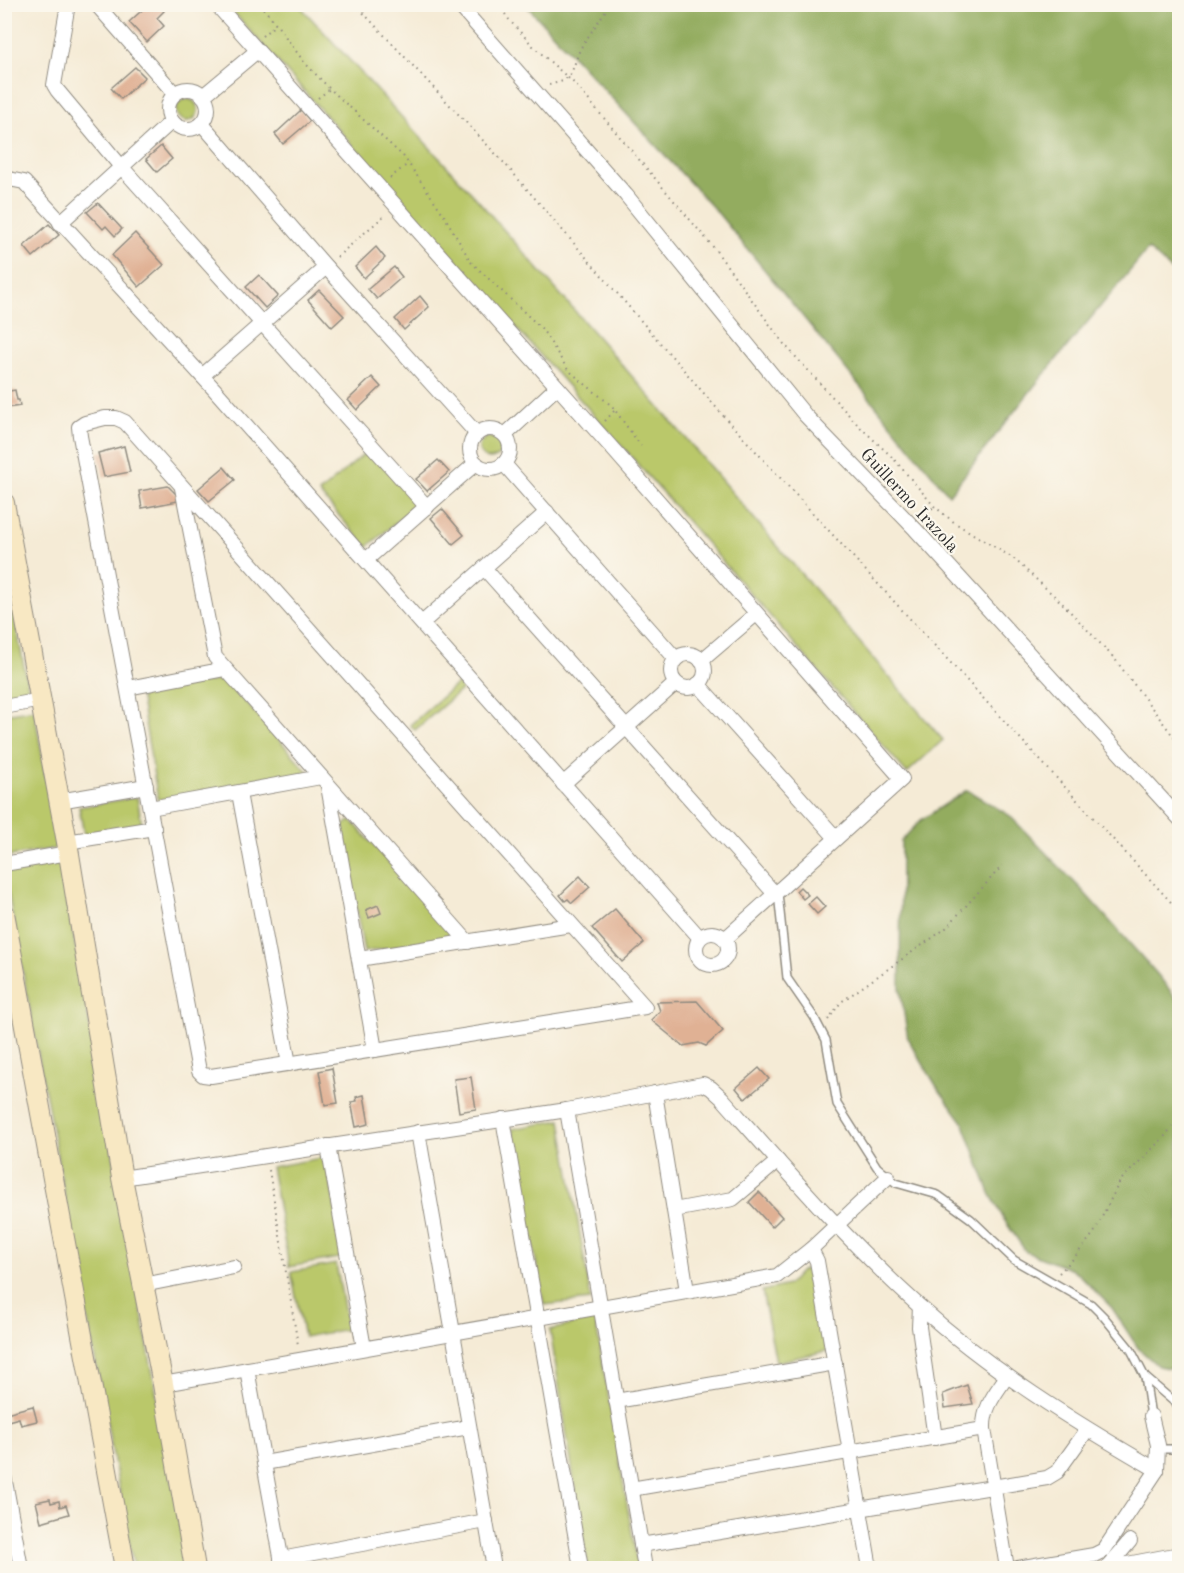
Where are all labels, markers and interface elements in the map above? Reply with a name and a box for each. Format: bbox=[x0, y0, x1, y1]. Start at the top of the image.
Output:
street label: Guillermo Irazola bbox=[857, 445, 962, 556]

